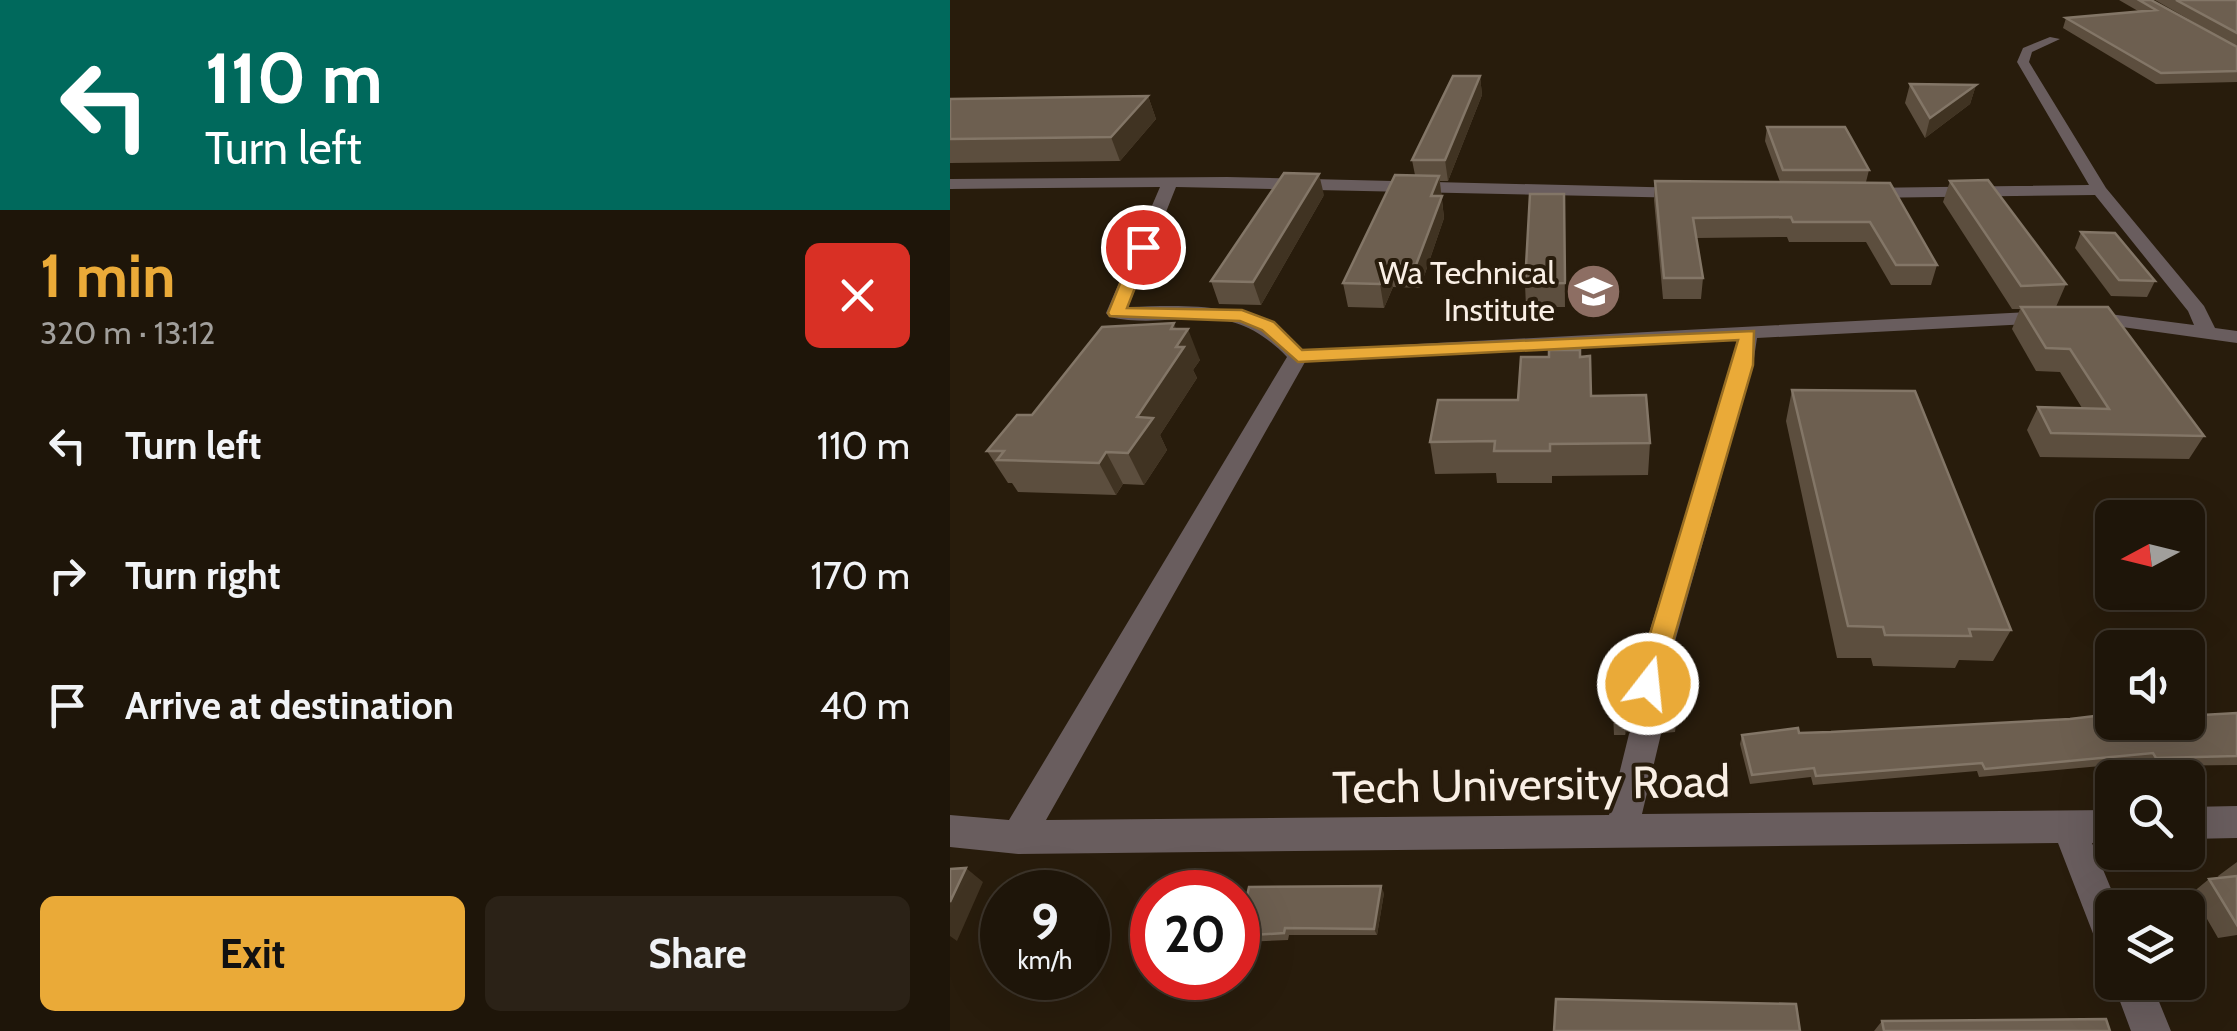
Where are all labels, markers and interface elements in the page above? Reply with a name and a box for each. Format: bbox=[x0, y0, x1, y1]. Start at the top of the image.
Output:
text: 110 m bbox=[205, 35, 383, 121]
icon: left bbox=[40, 40, 170, 170]
text: Turn left bbox=[205, 121, 362, 175]
pin bbox=[1101, 205, 1186, 290]
icon: arrive bbox=[1116, 220, 1171, 275]
text: 1 min bbox=[40, 239, 175, 312]
button: close bbox=[805, 243, 910, 348]
place label: Wa Technical Institute bbox=[1379, 253, 1555, 329]
school or university icon: Wa Technical Institute bbox=[1564, 261, 1624, 321]
text: 320 m · 13:12 bbox=[40, 313, 215, 352]
icon: left bbox=[40, 418, 95, 473]
text: Turn left bbox=[125, 422, 261, 469]
text: 110 m bbox=[817, 422, 910, 469]
north arrow bbox=[2095, 500, 2205, 610]
map controls bbox=[2095, 500, 2205, 1000]
icon: right bbox=[40, 548, 95, 603]
text: Turn right bbox=[125, 552, 281, 599]
text: 170 m bbox=[810, 552, 910, 599]
button: sound bbox=[2095, 630, 2205, 740]
position arrow bbox=[1596, 632, 1700, 736]
icon: arrive bbox=[40, 678, 95, 733]
text: Arrive at destination bbox=[125, 682, 454, 729]
text: 40 m bbox=[820, 682, 910, 729]
street label: Tech University Road bbox=[1332, 754, 1730, 814]
button: search bbox=[2095, 760, 2205, 870]
speed limit sign: 20 bbox=[1130, 870, 1260, 1000]
button: layers bbox=[2095, 890, 2205, 1000]
text: 9 bbox=[1031, 892, 1059, 953]
button: Exit bbox=[40, 896, 465, 1011]
button: Share bbox=[485, 896, 910, 1011]
text: km/h bbox=[1018, 945, 1072, 975]

